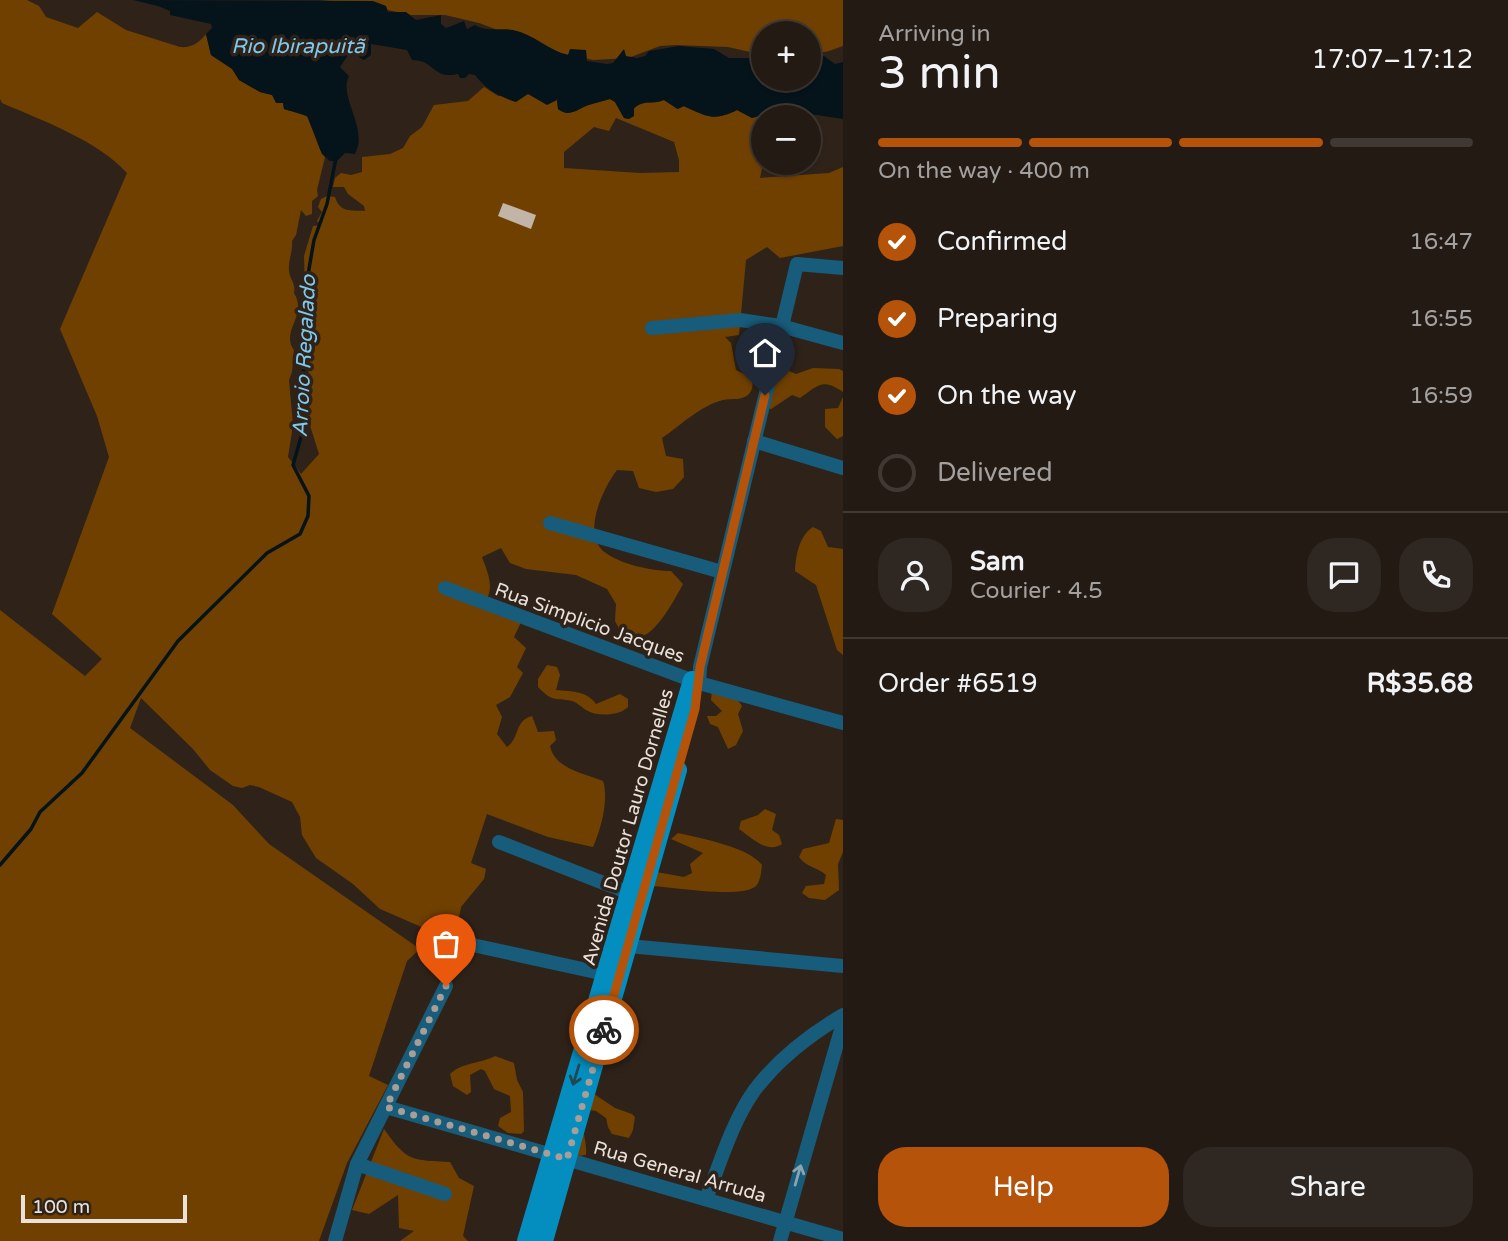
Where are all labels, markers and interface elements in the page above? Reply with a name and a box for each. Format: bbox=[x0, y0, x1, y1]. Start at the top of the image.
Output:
text: Arriving in bbox=[878, 20, 991, 48]
map controls bbox=[751, 21, 821, 175]
button: + bbox=[751, 21, 821, 91]
water label: Rio Ibirapuitã bbox=[231, 34, 366, 59]
text: 17:07–17:12 bbox=[1312, 44, 1473, 75]
text: 3 min bbox=[878, 46, 1001, 101]
button: − bbox=[751, 105, 821, 175]
text: On the way · 400 m bbox=[878, 157, 1090, 185]
icon: check bbox=[878, 223, 916, 261]
text: Confirmed bbox=[937, 226, 1067, 257]
text: 16:47 bbox=[1409, 228, 1473, 256]
water label: Arroio Regalado bbox=[288, 273, 321, 438]
icon: check bbox=[878, 300, 916, 338]
text: Preparing bbox=[937, 303, 1058, 334]
text: 16:55 bbox=[1409, 305, 1473, 333]
pin bbox=[735, 323, 795, 395]
icon: home bbox=[746, 334, 784, 372]
icon: check bbox=[878, 377, 916, 415]
text: On the way bbox=[937, 380, 1077, 411]
text: 16:59 bbox=[1409, 382, 1473, 410]
text: Delivered bbox=[937, 457, 1053, 488]
button: person bbox=[878, 538, 952, 612]
button: chat bbox=[1307, 538, 1381, 612]
button: phone bbox=[1399, 538, 1473, 612]
text: Sam bbox=[970, 546, 1025, 577]
text: Courier · 4.5 bbox=[970, 577, 1103, 605]
street label: Rua Simplicio Jacques bbox=[492, 578, 688, 668]
text: Order #6519 bbox=[878, 668, 1038, 699]
text: R$35.68 bbox=[1367, 668, 1473, 699]
street label: Avenida Doutor Lauro Dornelles bbox=[578, 686, 678, 968]
pin bbox=[416, 914, 476, 986]
icon: bag bbox=[427, 925, 465, 963]
courier bbox=[569, 995, 639, 1065]
icon: bike bbox=[585, 1011, 623, 1049]
one-way arrow bbox=[568, 1063, 581, 1085]
street label: Rua General Arruda bbox=[591, 1137, 769, 1207]
button: Help bbox=[878, 1147, 1169, 1227]
button: Share bbox=[1183, 1147, 1473, 1227]
one-way arrow bbox=[793, 1165, 806, 1187]
scale bar bbox=[21, 1192, 187, 1224]
text: 100 m bbox=[32, 1196, 90, 1218]

